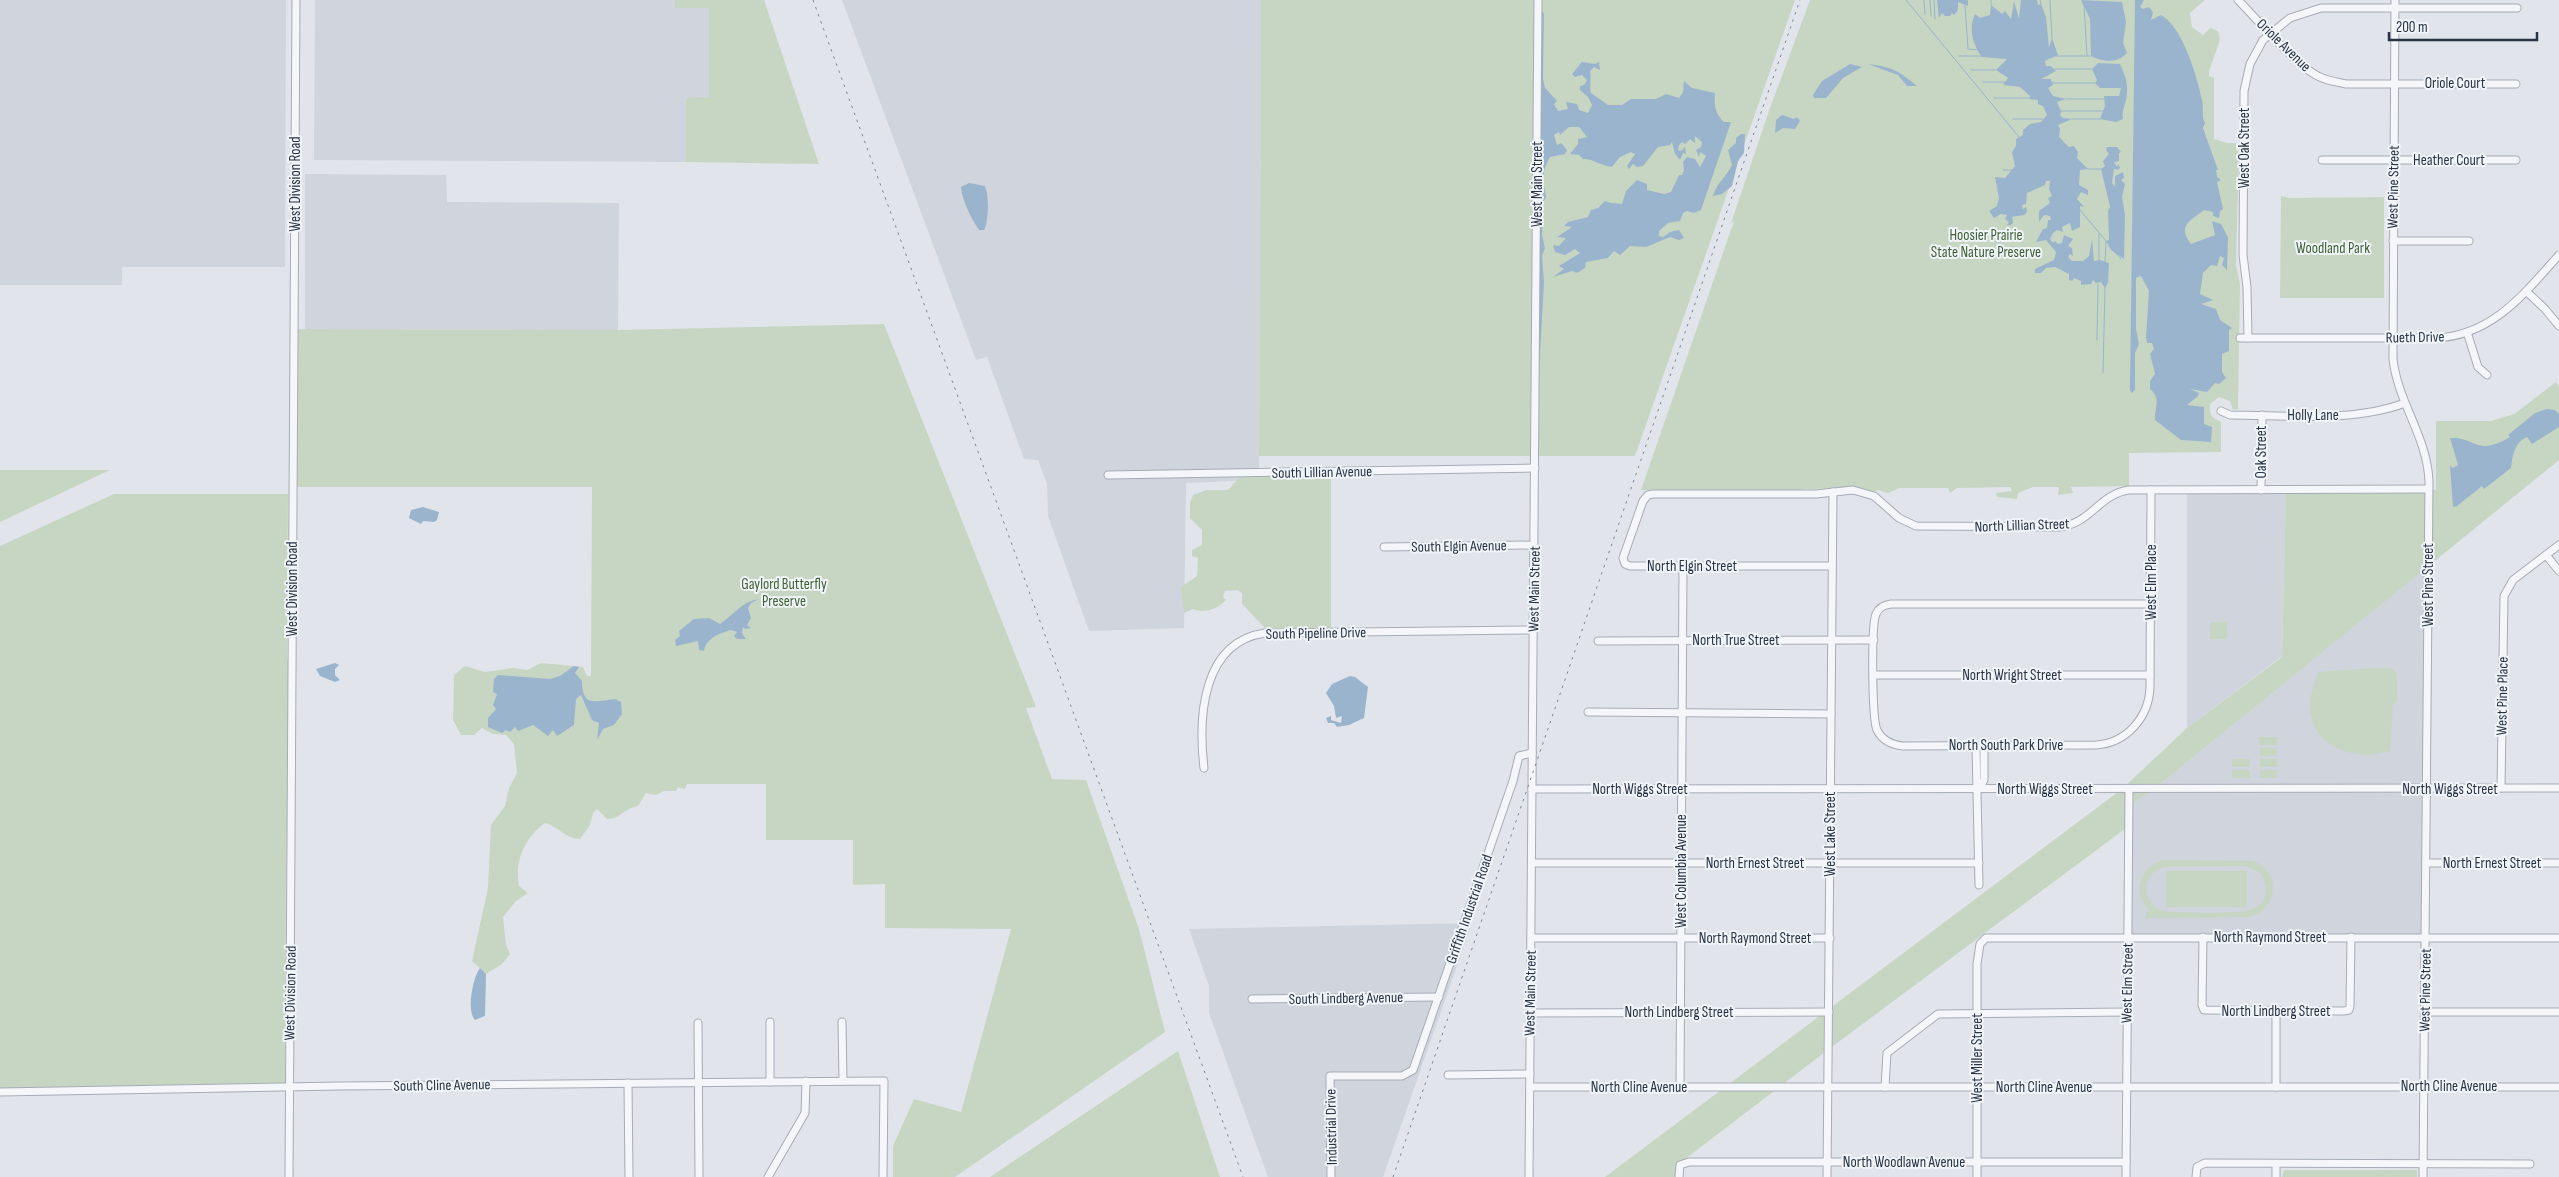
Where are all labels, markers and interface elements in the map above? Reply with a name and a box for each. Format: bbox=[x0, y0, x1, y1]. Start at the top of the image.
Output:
scale bar bbox=[2389, 10, 2536, 42]
street label: Oriole Avenue bbox=[2252, 15, 2315, 76]
text: 200 m bbox=[2396, 18, 2428, 37]
street label: Oriole Court bbox=[2425, 74, 2486, 93]
street label: West Oak Street bbox=[2235, 107, 2254, 188]
street label: West Division Road bbox=[286, 137, 305, 231]
street label: West Main Street bbox=[1528, 141, 1547, 227]
street label: West Pine Street bbox=[2383, 145, 2404, 229]
street label: Heather Court bbox=[2413, 151, 2485, 170]
park label: Hoosier Prairie State Nature Preserve bbox=[1931, 226, 2041, 262]
park label: Woodland Park bbox=[2296, 239, 2370, 258]
street label: Rueth Drive bbox=[2385, 327, 2445, 348]
street label: Holly Lane bbox=[2287, 406, 2339, 425]
street label: Oak Street bbox=[2252, 425, 2271, 478]
street label: South Lillian Avenue bbox=[1272, 462, 1372, 483]
street label: North Lillian Street bbox=[1974, 514, 2070, 537]
street label: South Elgin Avenue bbox=[1411, 536, 1507, 557]
street label: West Division Road bbox=[283, 542, 302, 636]
street label: West Pine Street bbox=[2419, 543, 2438, 627]
street label: West Elm Place bbox=[2142, 544, 2161, 620]
street label: West Main Street bbox=[1524, 546, 1545, 632]
street label: North Elgin Street bbox=[1647, 557, 1737, 576]
park label: Gaylord Butterfly Preserve bbox=[741, 575, 827, 611]
street label: South Pipeline Drive bbox=[1266, 623, 1366, 644]
street label: North True Street bbox=[1692, 631, 1780, 650]
street label: West Pine Place bbox=[2492, 656, 2513, 736]
street label: North Wright Street bbox=[1962, 666, 2062, 685]
street label: North South Park Drive bbox=[1949, 736, 2063, 755]
street label: North Wiggs Street bbox=[1592, 780, 1688, 799]
street label: North Wiggs Street bbox=[1997, 780, 2093, 799]
street label: North Wiggs Street bbox=[2402, 780, 2498, 799]
street label: West Lake Street bbox=[1821, 791, 1840, 876]
street label: West Columbia Avenue bbox=[1672, 814, 1691, 928]
street label: Griffith Industrial Road bbox=[1442, 852, 1497, 966]
street label: North Ernest Street bbox=[1706, 854, 1805, 873]
street label: North Ernest Street bbox=[2443, 854, 2542, 873]
street label: North Raymond Street bbox=[2214, 928, 2327, 947]
street label: North Raymond Street bbox=[1699, 929, 1812, 948]
street label: West Elm Street bbox=[2117, 942, 2138, 1023]
street label: West Division Road bbox=[280, 945, 301, 1041]
street label: West Pine Street bbox=[2415, 948, 2436, 1032]
street label: West Main Street bbox=[1520, 950, 1541, 1036]
street label: South Lindberg Avenue bbox=[1289, 988, 1403, 1009]
street label: North Lindberg Street bbox=[2222, 1002, 2331, 1021]
street label: North Lindberg Street bbox=[1625, 1003, 1734, 1022]
street label: West Miller Street bbox=[1968, 1013, 1987, 1103]
street label: South Cline Avenue bbox=[393, 1075, 491, 1096]
street label: North Cline Avenue bbox=[2401, 1077, 2497, 1096]
street label: North Cline Avenue bbox=[1591, 1078, 1687, 1097]
street label: North Cline Avenue bbox=[1996, 1078, 2092, 1097]
street label: Industrial Drive bbox=[1321, 1089, 1342, 1165]
street label: North Woodlawn Avenue bbox=[1843, 1153, 1965, 1172]

